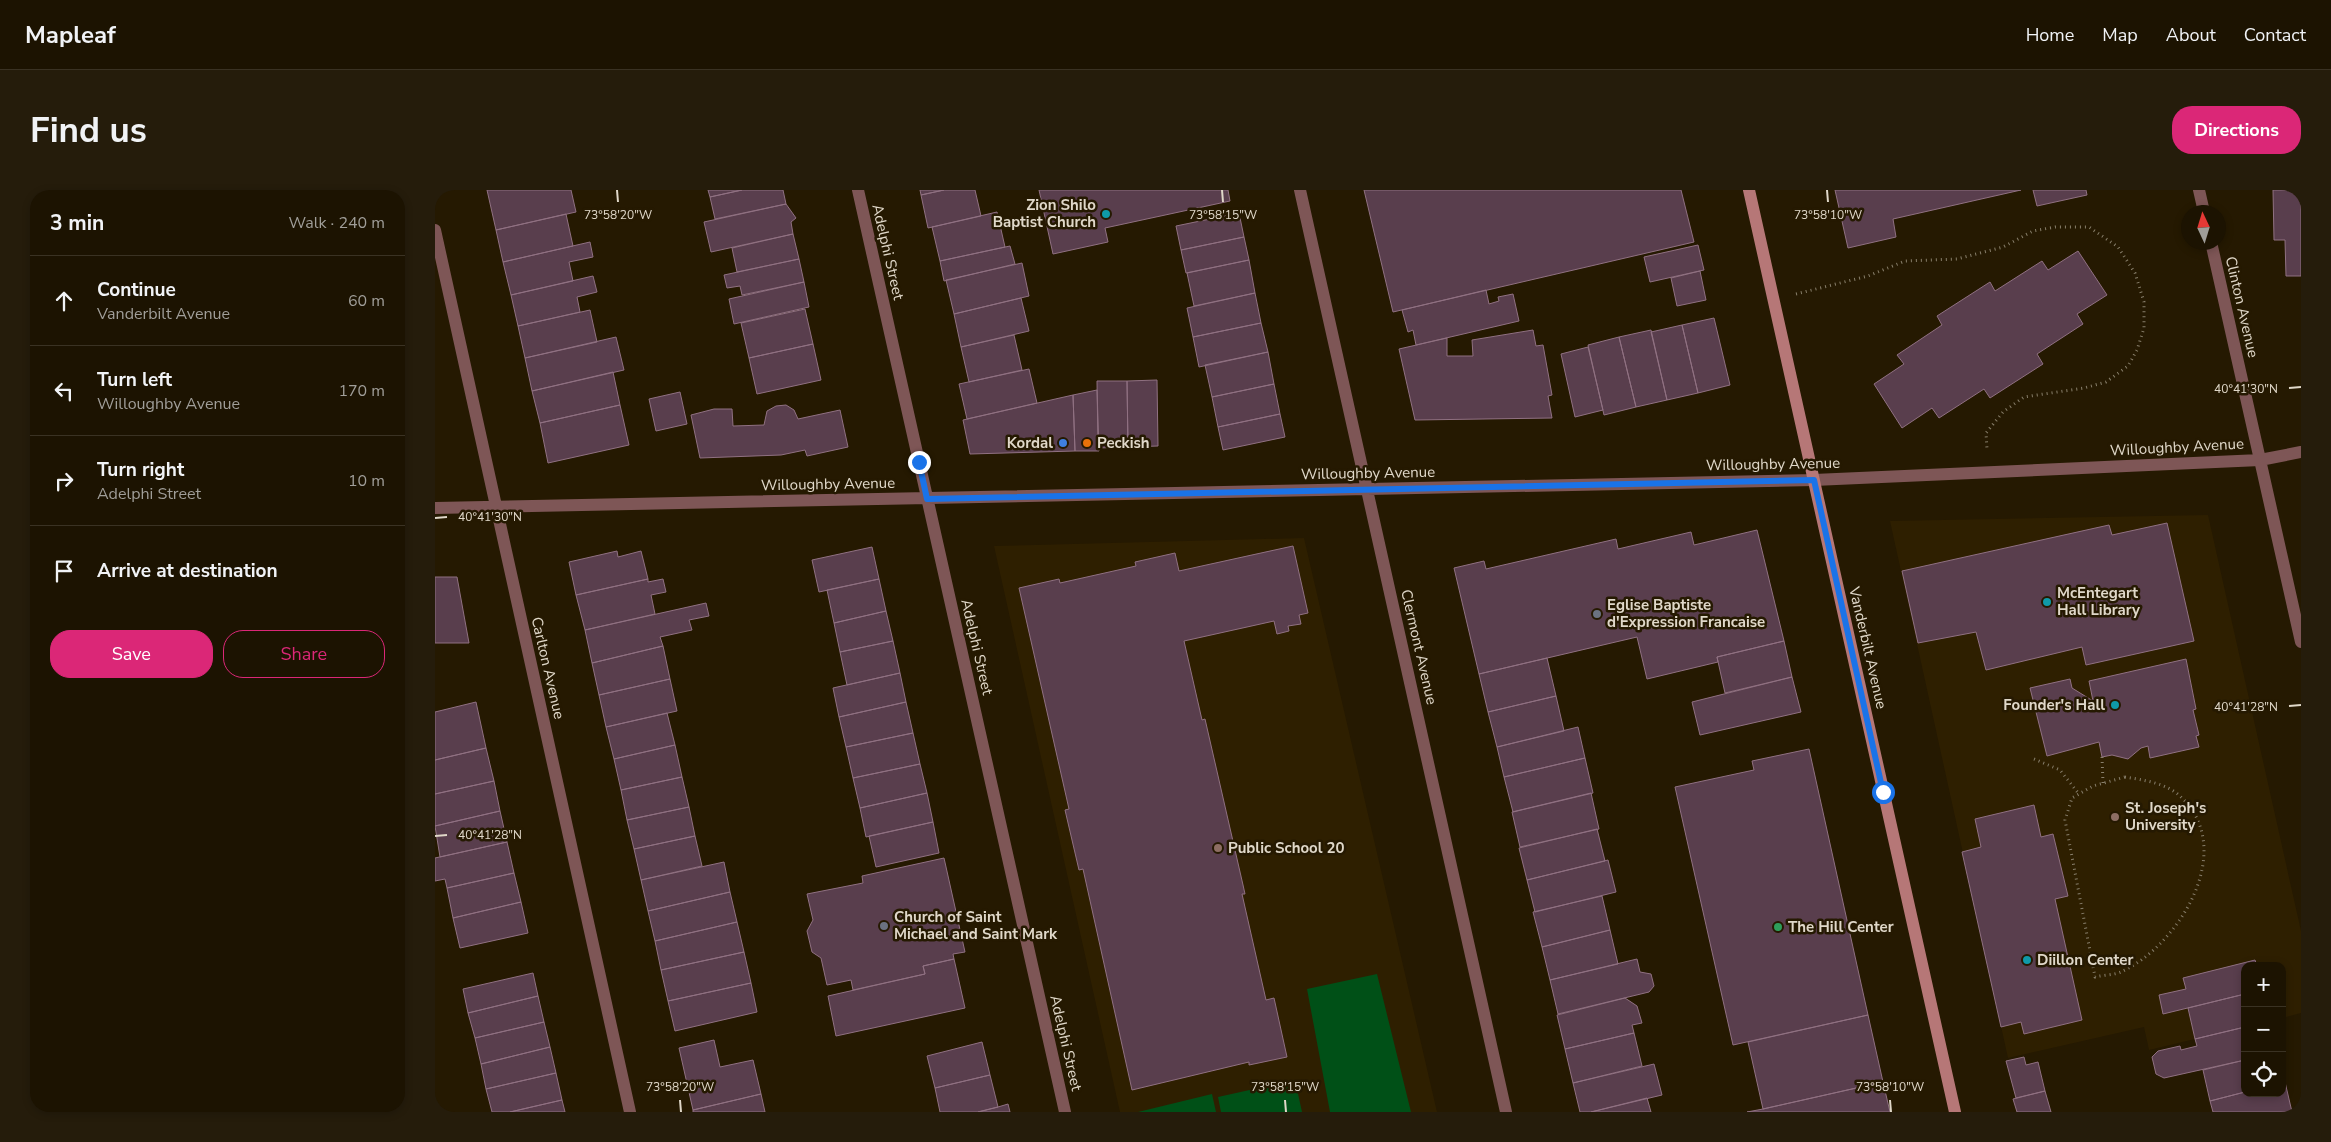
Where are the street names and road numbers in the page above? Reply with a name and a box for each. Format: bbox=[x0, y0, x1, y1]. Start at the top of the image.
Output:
street label: Adelphi Street bbox=[867, 202, 909, 303]
street label: Clinton Avenue bbox=[2221, 254, 2263, 360]
street label: Willoughby Avenue bbox=[2110, 434, 2245, 460]
street label: Willoughby Avenue bbox=[1706, 453, 1840, 475]
street label: Willoughby Avenue bbox=[1301, 462, 1435, 484]
street label: Willoughby Avenue bbox=[761, 473, 895, 495]
street label: Vanderbilt Avenue bbox=[1844, 584, 1892, 711]
street label: Clermont Avenue bbox=[1396, 587, 1442, 707]
street label: Adelphi Street bbox=[956, 597, 998, 698]
street label: Carlton Avenue bbox=[527, 615, 569, 721]
street label: Adelphi Street bbox=[1045, 993, 1087, 1094]

